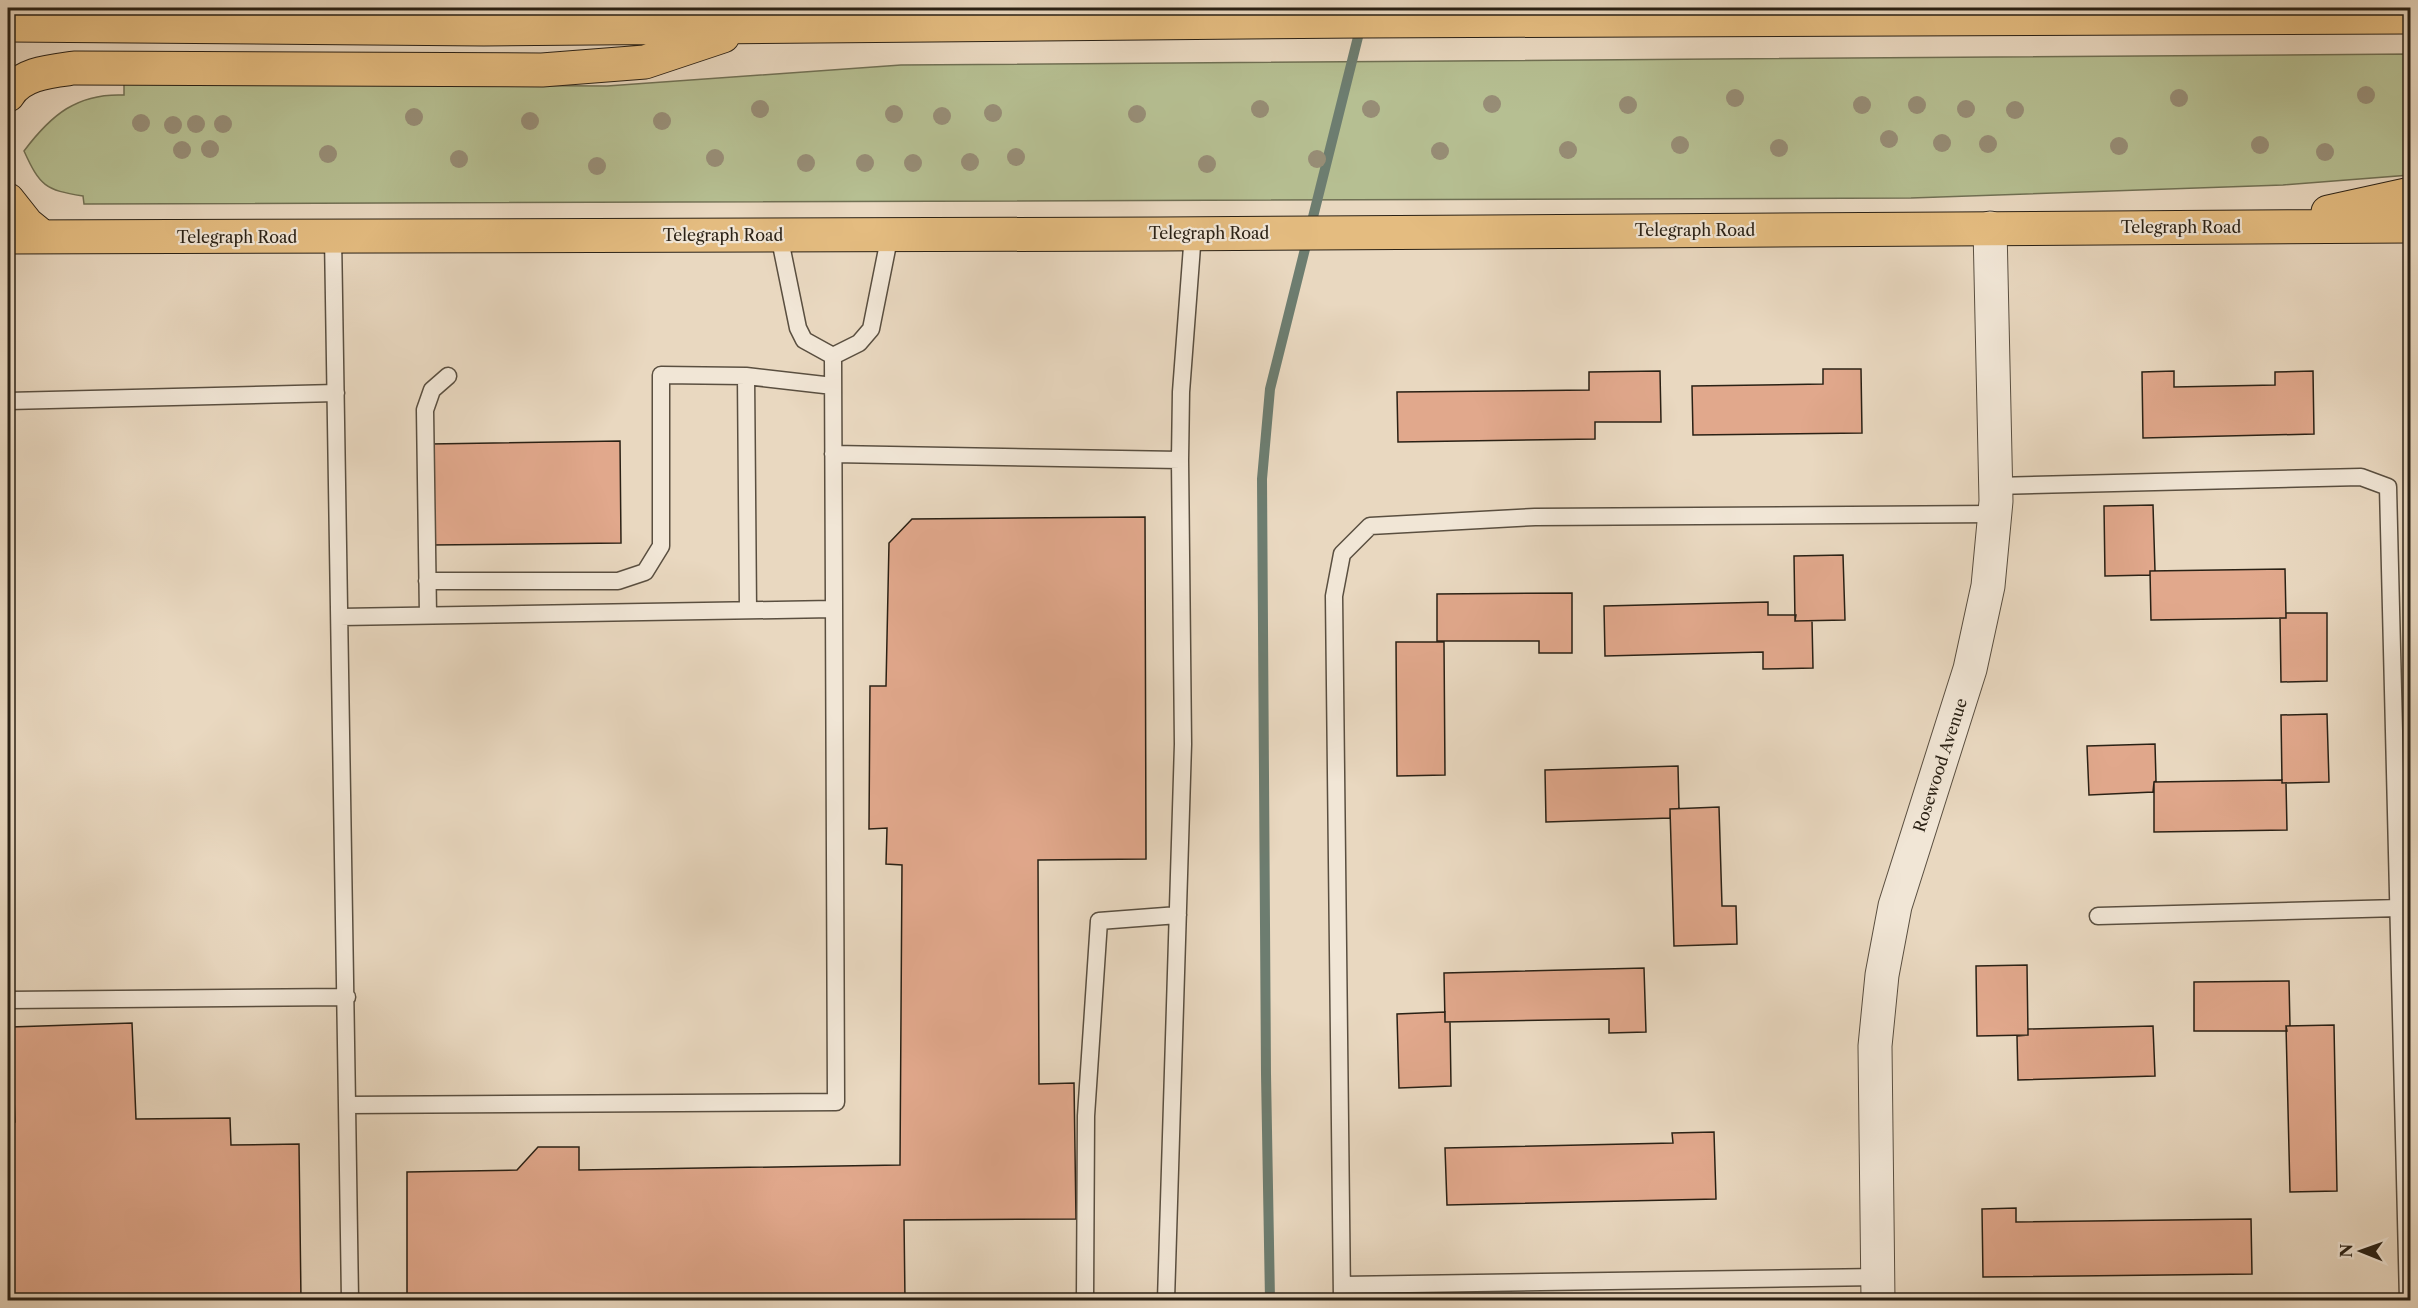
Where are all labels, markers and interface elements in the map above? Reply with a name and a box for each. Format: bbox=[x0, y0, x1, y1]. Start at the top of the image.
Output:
street label: Telegraph Road bbox=[2121, 217, 2241, 237]
street label: Telegraph Road bbox=[1635, 220, 1755, 240]
street label: Telegraph Road bbox=[1149, 223, 1269, 243]
street label: Telegraph Road bbox=[663, 225, 783, 245]
street label: Telegraph Road bbox=[177, 227, 297, 247]
street label: Rosewood Avenue bbox=[1909, 695, 1971, 835]
north arrow bbox=[2331, 1221, 2391, 1281]
text: N bbox=[2336, 1244, 2356, 1258]

